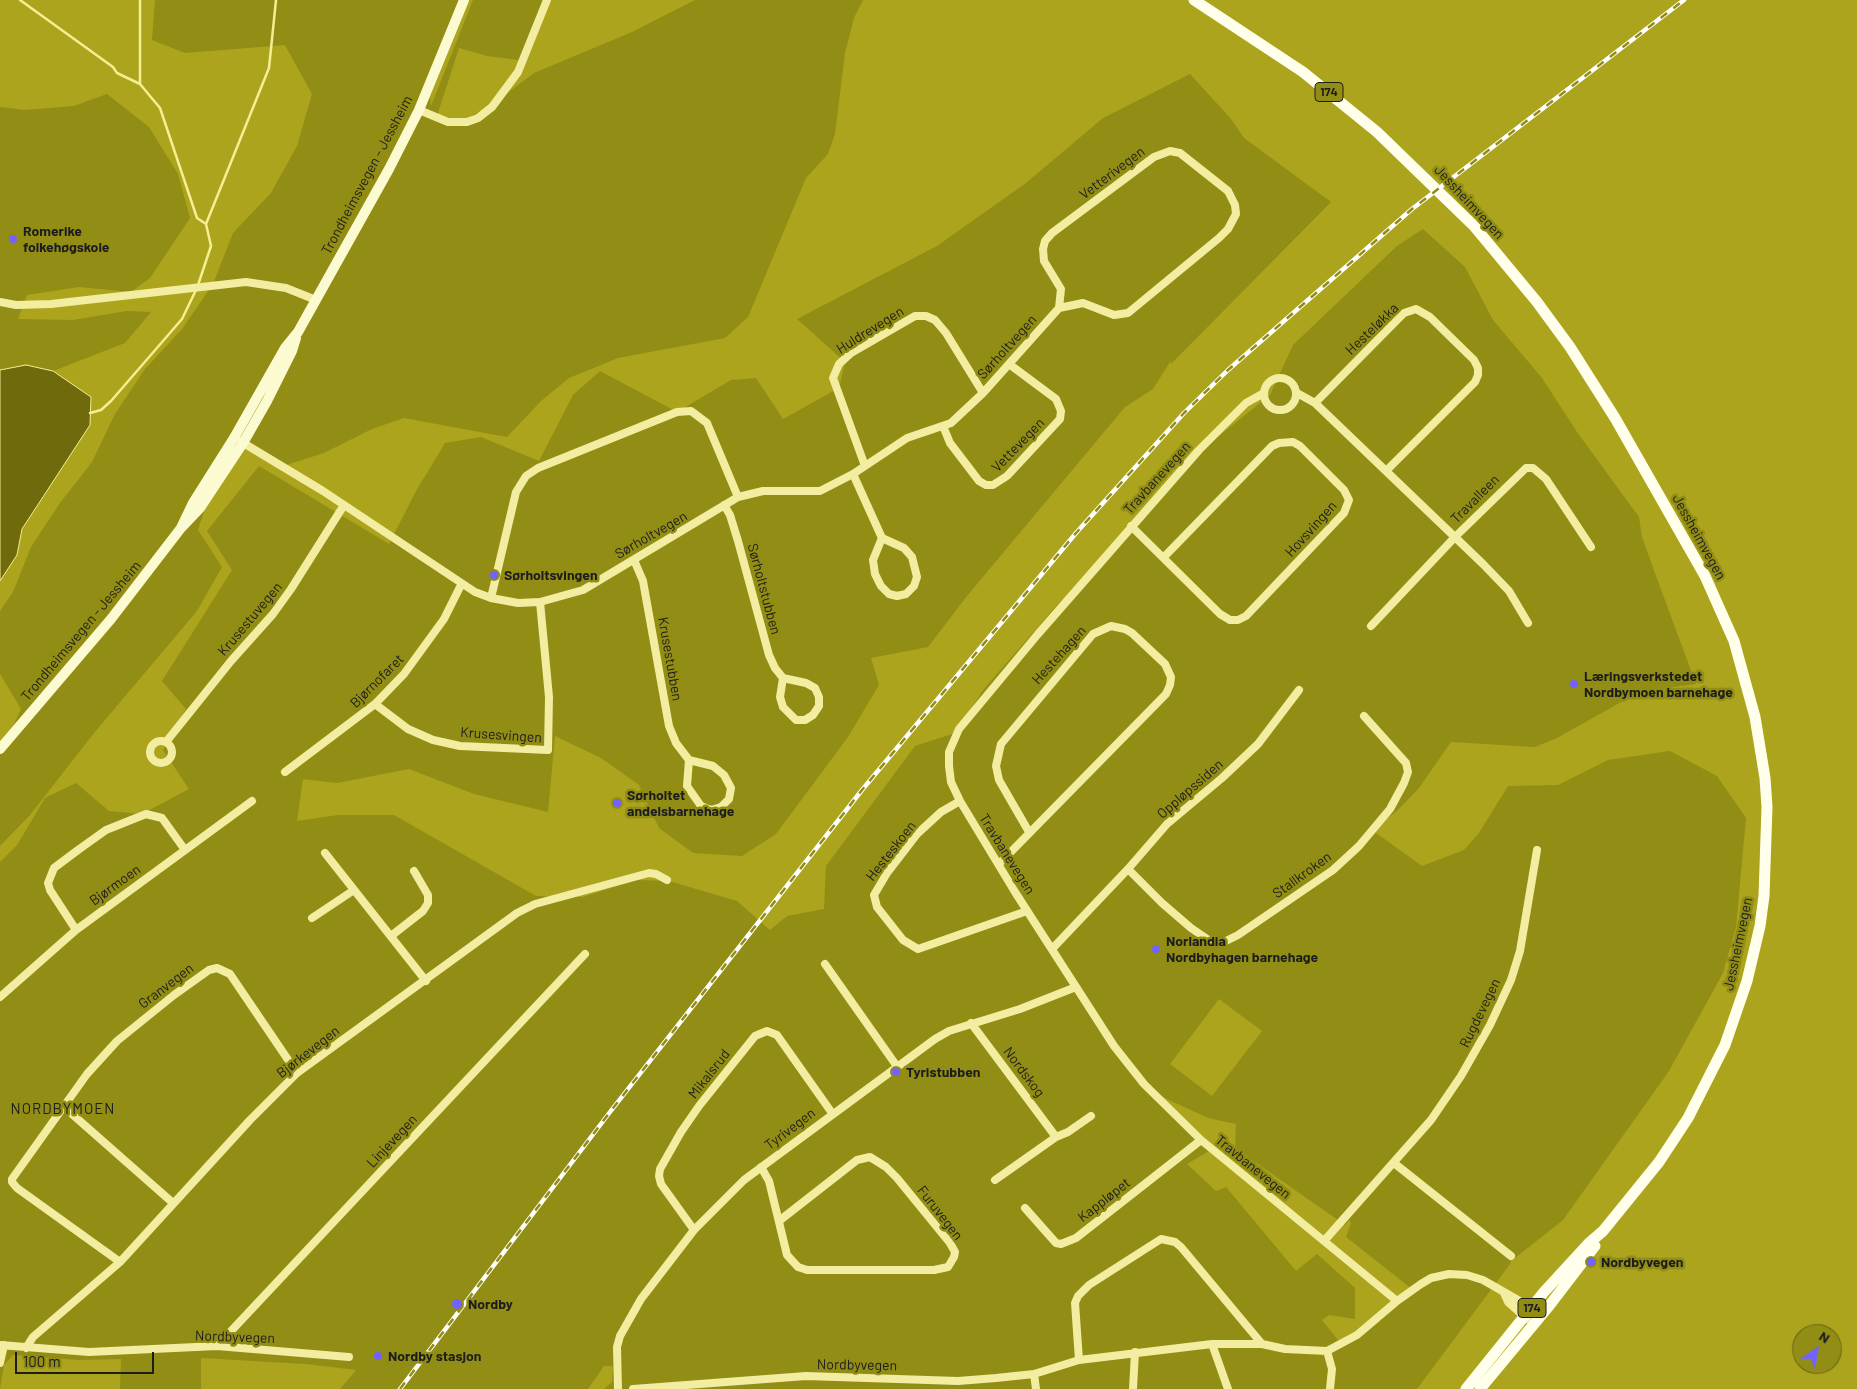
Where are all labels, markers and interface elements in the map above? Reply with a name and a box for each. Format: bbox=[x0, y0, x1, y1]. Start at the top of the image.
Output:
road number: 174 bbox=[1315, 82, 1343, 101]
street label: Trondheimsvegen - Jessheim bbox=[318, 93, 416, 257]
street label: Vetterivegen bbox=[1076, 143, 1148, 203]
street label: Jessheimvegen bbox=[1430, 162, 1508, 242]
place label: Romerike folkehøgskole bbox=[23, 223, 109, 256]
marker: Romerike folkehøgskole bbox=[7, 233, 19, 245]
street label: Hesteløkka bbox=[1342, 300, 1402, 358]
street label: Huldrevegen bbox=[833, 303, 907, 357]
street label: Sørholtvegen bbox=[974, 311, 1040, 383]
street label: Vettevegen bbox=[988, 415, 1048, 475]
street label: Travbanevegen bbox=[1120, 438, 1194, 518]
street label: Travalleen bbox=[1447, 471, 1503, 527]
street label: Jessheimvegen bbox=[1669, 491, 1729, 583]
street label: Hovsvingen bbox=[1282, 498, 1340, 560]
street label: Sørholtvegen bbox=[612, 508, 690, 562]
street label: Sørholtstubben bbox=[744, 542, 784, 636]
street label: Trondheimsvegen - Jessheim bbox=[18, 558, 144, 704]
place label: Sørholtsvingen bbox=[504, 567, 598, 583]
marker: Sørholtsvingen bbox=[488, 569, 500, 581]
street label: Krusestuvegen bbox=[214, 579, 286, 659]
street label: Krusestubben bbox=[654, 616, 686, 702]
street label: Hestehagen bbox=[1028, 622, 1090, 688]
street label: Bjørnofaret bbox=[347, 651, 407, 711]
place label: Læringsverkstedet Nordbymoen barnehage bbox=[1584, 668, 1733, 700]
marker: Læringsverkstedet Nordbymoen barnehage bbox=[1568, 678, 1580, 690]
street label: Krusesvingen bbox=[460, 724, 542, 746]
street label: Oppløpssiden bbox=[1154, 756, 1226, 822]
place label: Sørholtet andelsbarnehage bbox=[627, 787, 734, 820]
marker: Sørholtet andelsbarnehage bbox=[611, 797, 623, 809]
street label: Travbanevegen bbox=[976, 811, 1038, 897]
street label: Hesteskoen bbox=[862, 818, 920, 884]
street label: Stallkroken bbox=[1269, 848, 1335, 902]
street label: Bjørmoen bbox=[86, 861, 144, 909]
street label: Jessheimvegen bbox=[1720, 896, 1756, 992]
place label: Norlandia Nordbyhagen barnehage bbox=[1166, 933, 1318, 966]
marker: Norlandia Nordbyhagen barnehage bbox=[1150, 943, 1162, 955]
street label: Granvegen bbox=[135, 960, 197, 1012]
street label: Rugdevegen bbox=[1456, 976, 1504, 1050]
street label: Bjørkevegen bbox=[273, 1022, 343, 1082]
street label: Nordskog bbox=[1000, 1044, 1048, 1100]
street label: Mikalsrud bbox=[685, 1046, 733, 1102]
place label: Tyristubben bbox=[906, 1064, 980, 1080]
marker: Tyristubben bbox=[890, 1066, 902, 1078]
district label: NORDBYMOEN bbox=[9, 1100, 117, 1118]
street label: Tyrivegen bbox=[761, 1105, 819, 1153]
street label: Linjevegen bbox=[363, 1111, 421, 1171]
street label: Travbanevegen bbox=[1212, 1132, 1294, 1202]
street label: Kappløpet bbox=[1074, 1174, 1134, 1226]
street label: Furuvegen bbox=[914, 1183, 966, 1243]
place label: Nordbyvegen bbox=[1601, 1254, 1683, 1270]
marker: Nordbyvegen bbox=[1585, 1256, 1597, 1268]
place label: Nordby bbox=[468, 1296, 513, 1312]
marker: Nordby bbox=[450, 1297, 464, 1311]
road number: 174 bbox=[1518, 1299, 1546, 1318]
north arrow bbox=[1792, 1324, 1842, 1374]
street label: Nordbyvegen bbox=[195, 1327, 275, 1347]
text: N bbox=[1816, 1327, 1833, 1347]
scale bar bbox=[18, 1342, 156, 1374]
place label: Nordby stasjon bbox=[388, 1348, 481, 1364]
marker: Nordby stasjon bbox=[372, 1350, 384, 1362]
text: 100 m bbox=[23, 1352, 61, 1370]
street label: Nordbyvegen bbox=[817, 1356, 897, 1374]

